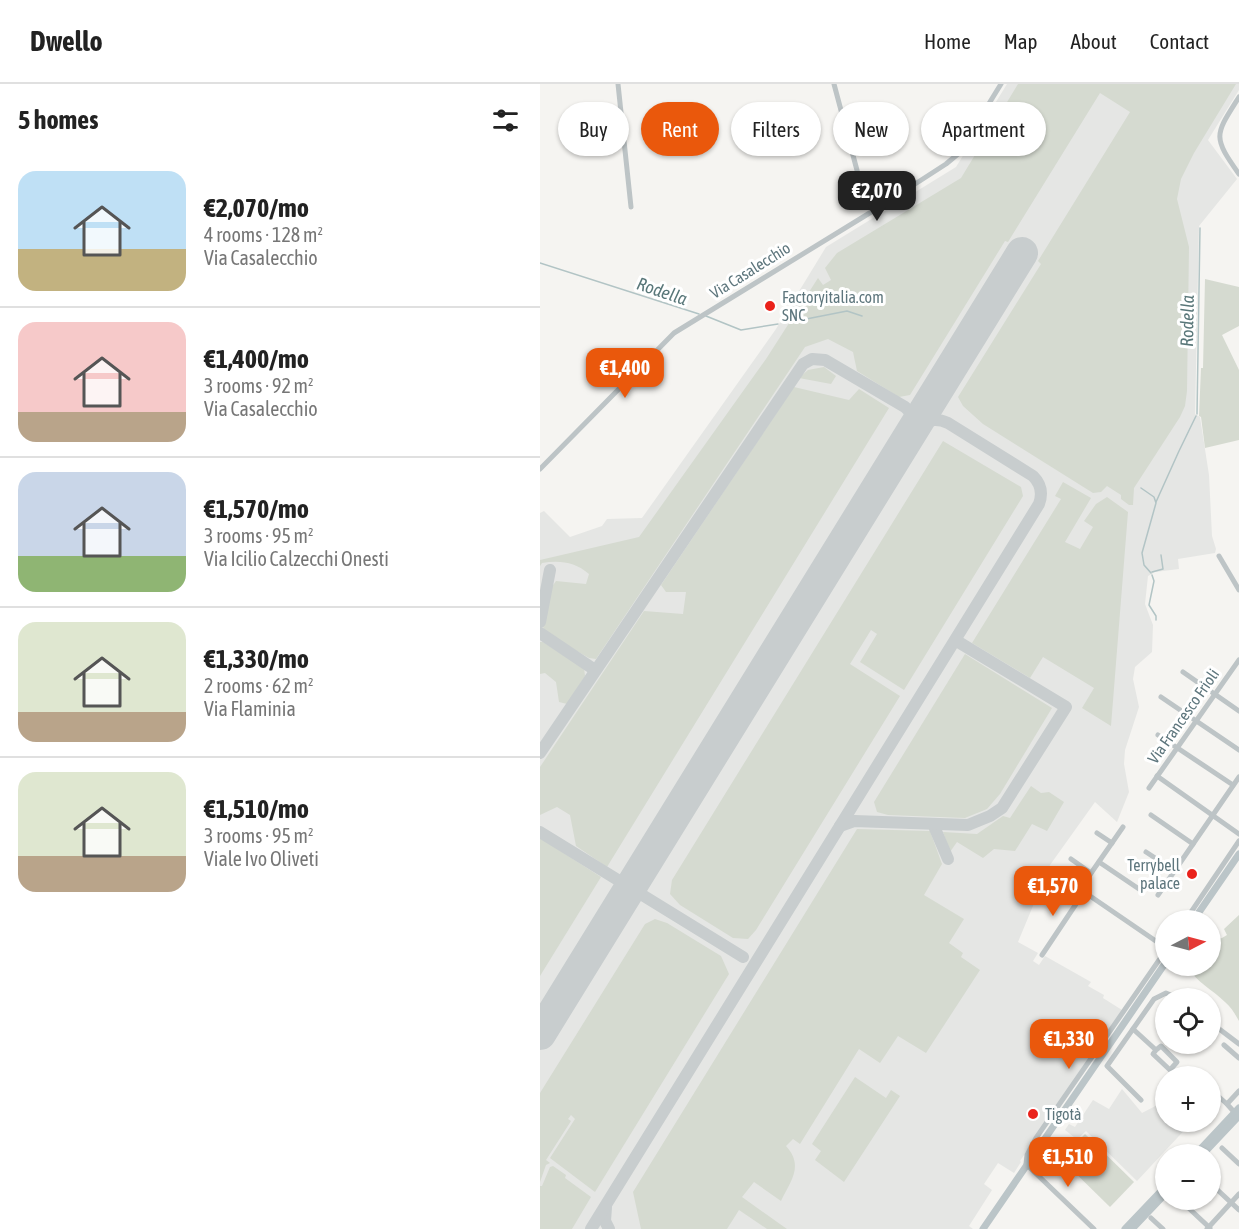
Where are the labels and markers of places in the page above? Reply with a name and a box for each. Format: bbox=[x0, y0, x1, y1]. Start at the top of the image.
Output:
pin: €2,070 bbox=[828, 171, 926, 222]
place label: Factoryitalia.com SNC bbox=[782, 288, 884, 324]
marker: Factoryitalia.com SNC bbox=[763, 299, 777, 313]
pin: €1,400 bbox=[576, 348, 674, 399]
place label: Terrybell palace bbox=[1127, 856, 1181, 893]
pin: €1,570 bbox=[1004, 866, 1102, 917]
marker: Terrybell palace bbox=[1185, 867, 1199, 881]
pin: €1,330 bbox=[1020, 1019, 1118, 1070]
place label: Tigotà bbox=[1045, 1105, 1082, 1124]
marker: Tigotà bbox=[1026, 1107, 1040, 1121]
pin: €1,510 bbox=[1019, 1137, 1117, 1188]

